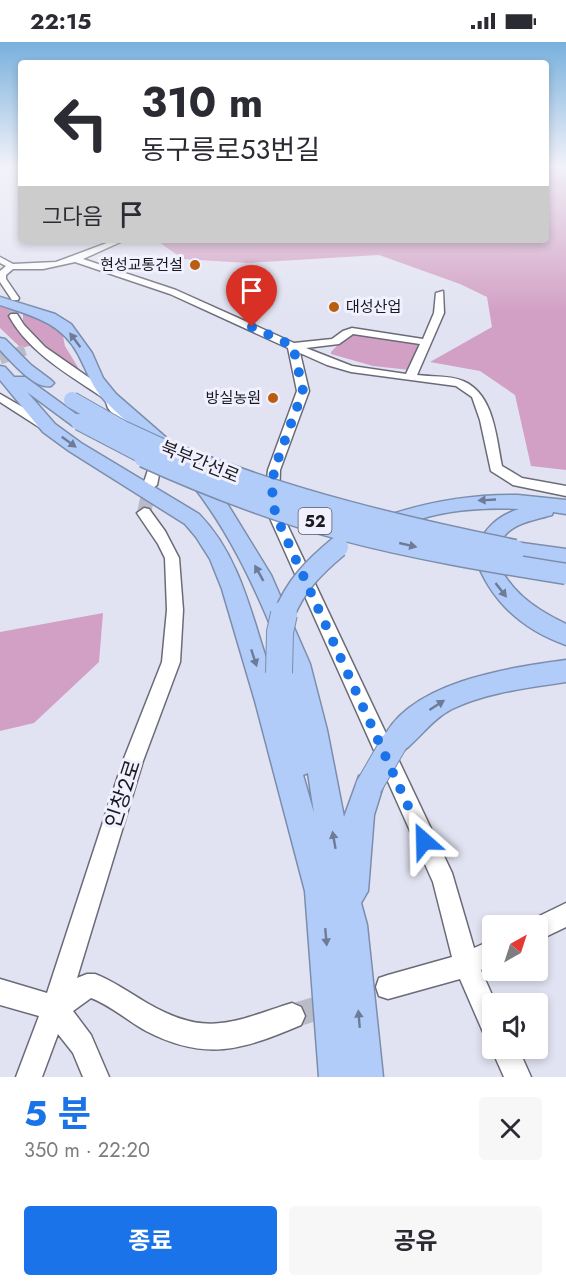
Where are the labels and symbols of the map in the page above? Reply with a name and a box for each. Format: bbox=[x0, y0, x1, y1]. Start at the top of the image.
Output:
place label: 현성교통건설 bbox=[100, 254, 183, 276]
marker: 현성교통건설 bbox=[188, 258, 202, 272]
pin bbox=[226, 265, 277, 327]
place label: 대성산업 bbox=[346, 296, 401, 318]
marker: 대성산업 bbox=[327, 300, 341, 314]
one-way arrow bbox=[69, 332, 81, 348]
place label: 방실농원 bbox=[206, 387, 261, 409]
marker: 방실농원 bbox=[266, 391, 280, 405]
street label: 북부간선로 bbox=[157, 434, 243, 490]
one-way arrow bbox=[61, 436, 76, 448]
one-way arrow bbox=[478, 496, 497, 505]
road number: 52 bbox=[298, 508, 332, 534]
one-way arrow bbox=[399, 541, 418, 551]
one-way arrow bbox=[254, 564, 264, 581]
one-way arrow bbox=[494, 582, 506, 597]
one-way arrow bbox=[250, 649, 260, 667]
one-way arrow bbox=[429, 700, 445, 711]
street label: 인창2로 bbox=[98, 756, 148, 832]
position arrow bbox=[392, 809, 456, 873]
one-way arrow bbox=[329, 831, 338, 850]
north arrow bbox=[482, 915, 548, 981]
one-way arrow bbox=[321, 928, 330, 947]
one-way arrow bbox=[354, 1009, 364, 1028]

